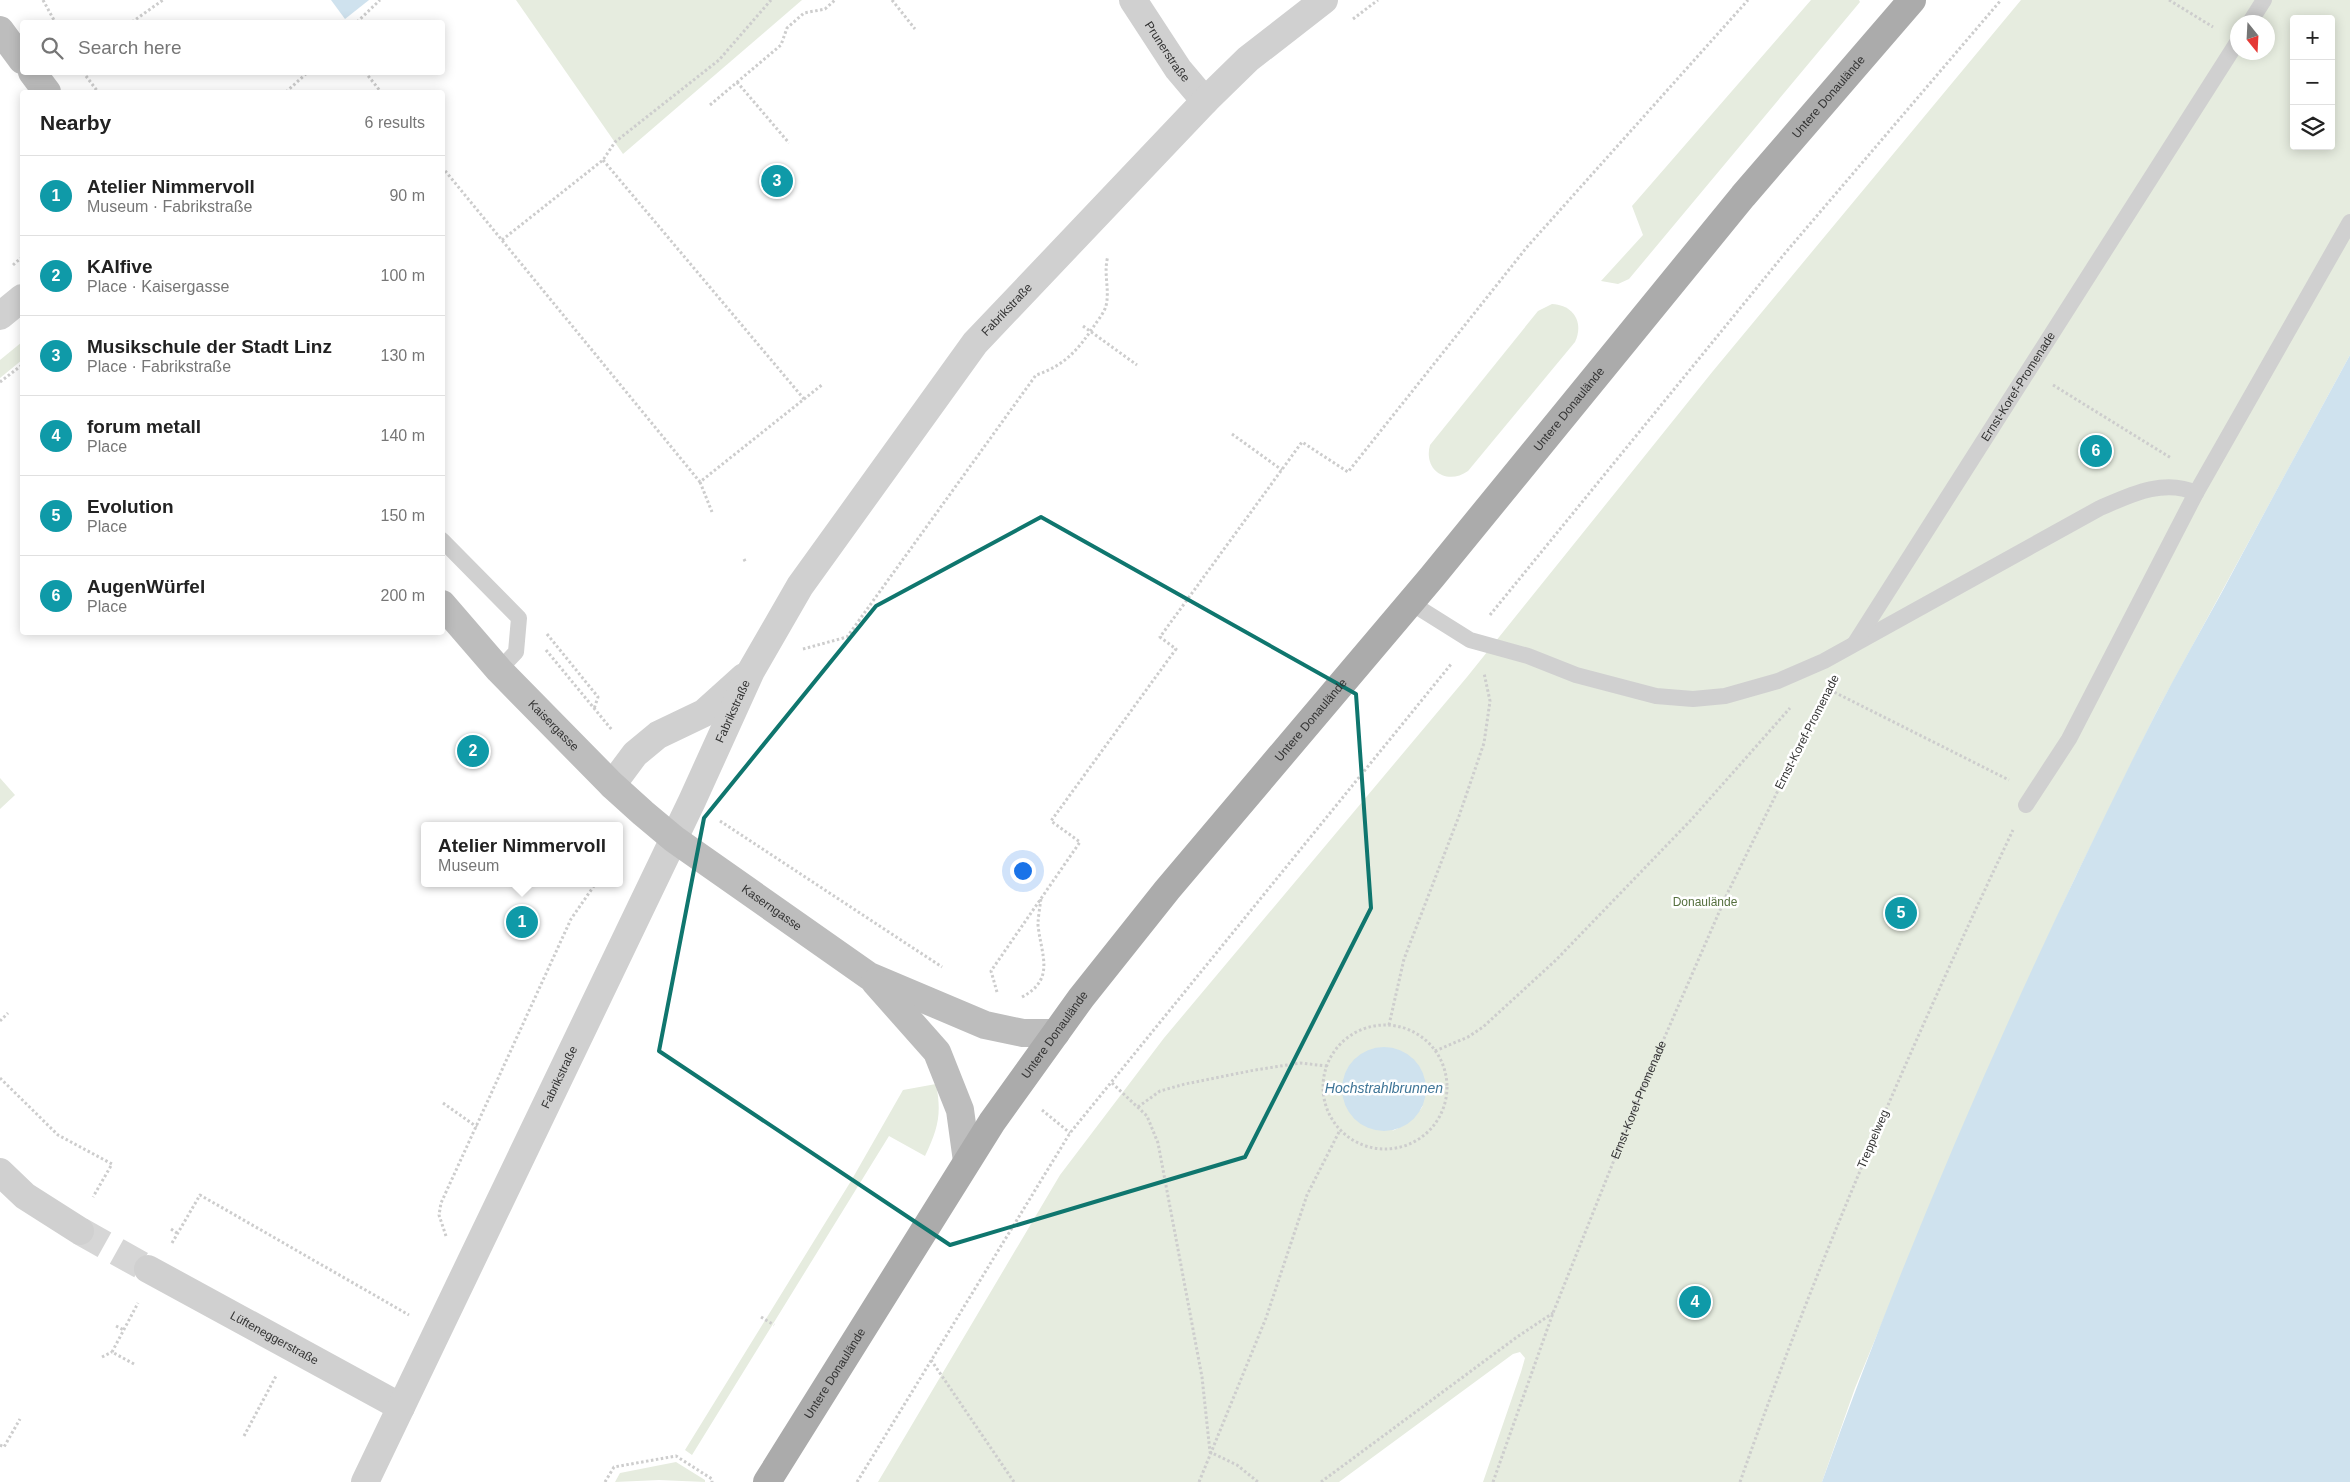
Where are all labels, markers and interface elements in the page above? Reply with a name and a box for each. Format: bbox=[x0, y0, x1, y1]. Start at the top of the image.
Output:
north arrow bbox=[2230, 15, 2275, 60]
map controls bbox=[2290, 15, 2335, 150]
button: + bbox=[2290, 15, 2335, 60]
street label: Prunerstraße bbox=[1142, 19, 1193, 85]
search box bbox=[20, 20, 445, 75]
icon: search bbox=[38, 34, 66, 62]
text: Search here bbox=[78, 37, 182, 58]
street label: Untere Donaulände bbox=[1789, 53, 1868, 141]
button: − bbox=[2290, 60, 2335, 105]
button: layers bbox=[2290, 105, 2335, 150]
text: Nearby bbox=[40, 111, 111, 134]
text: 6 results bbox=[365, 114, 425, 131]
pin: 3 bbox=[761, 162, 793, 200]
text: Atelier Nimmervoll bbox=[87, 176, 255, 197]
text: 1 bbox=[52, 187, 60, 204]
text: 90 m bbox=[389, 187, 425, 204]
text: Museum · Fabrikstraße bbox=[87, 198, 252, 215]
text: KAIfive bbox=[87, 256, 152, 277]
text: 2 bbox=[52, 267, 60, 284]
text: 100 m bbox=[381, 267, 425, 284]
text: Place · Kaisergasse bbox=[87, 278, 229, 295]
street label: Fabrikstraße bbox=[979, 280, 1035, 339]
street label: Ernst-Koref-Promenade bbox=[1978, 329, 2058, 444]
text: Musikschule der Stadt Linz bbox=[87, 336, 332, 357]
text: 3 bbox=[52, 347, 60, 364]
text: 130 m bbox=[381, 347, 425, 364]
text: Place · Fabrikstraße bbox=[87, 358, 231, 375]
street label: Untere Donaulände bbox=[1531, 364, 1608, 454]
text: forum metall bbox=[87, 416, 201, 437]
text: 4 bbox=[52, 427, 60, 444]
text: 140 m bbox=[381, 427, 425, 444]
pin: 6 bbox=[2080, 432, 2112, 470]
text: Place bbox=[87, 438, 127, 455]
text: Evolution bbox=[87, 496, 174, 517]
text: 5 bbox=[52, 507, 60, 524]
text: 150 m bbox=[381, 507, 425, 524]
text: Place bbox=[87, 518, 127, 535]
text: AugenWürfel bbox=[87, 576, 205, 597]
text: 6 bbox=[52, 587, 60, 604]
text: 200 m bbox=[381, 587, 425, 604]
text: Place bbox=[87, 598, 127, 615]
street label: Ernst-Koref-Promenade bbox=[1772, 672, 1842, 792]
street label: Untere Donaulände bbox=[1272, 675, 1350, 764]
street label: Fabrikstraße bbox=[712, 677, 753, 745]
street label: Kaisergasse bbox=[525, 697, 582, 754]
pin: 2 bbox=[457, 732, 489, 770]
popup bbox=[421, 822, 623, 887]
text: Atelier Nimmervoll bbox=[438, 835, 606, 856]
text: Museum bbox=[438, 857, 499, 874]
your location bbox=[1010, 858, 1036, 884]
street label: Kaserngasse bbox=[739, 882, 805, 934]
pin: 5 bbox=[1885, 894, 1917, 932]
park label: Donaulände bbox=[1673, 895, 1738, 909]
pin: 1 bbox=[506, 903, 538, 941]
street label: Untere Donaulände bbox=[1019, 988, 1091, 1081]
street label: Ernst-Koref-Promenade bbox=[1608, 1038, 1669, 1161]
street label: Fabrikstraße bbox=[538, 1044, 580, 1111]
water label: Hochstrahlbrunnen bbox=[1325, 1080, 1443, 1096]
street label: Treppelweg bbox=[1854, 1108, 1892, 1170]
pin: 4 bbox=[1679, 1283, 1711, 1321]
street label: Lüfteneggerstraße bbox=[228, 1308, 321, 1368]
street label: Untere Donaulände bbox=[801, 1325, 869, 1421]

